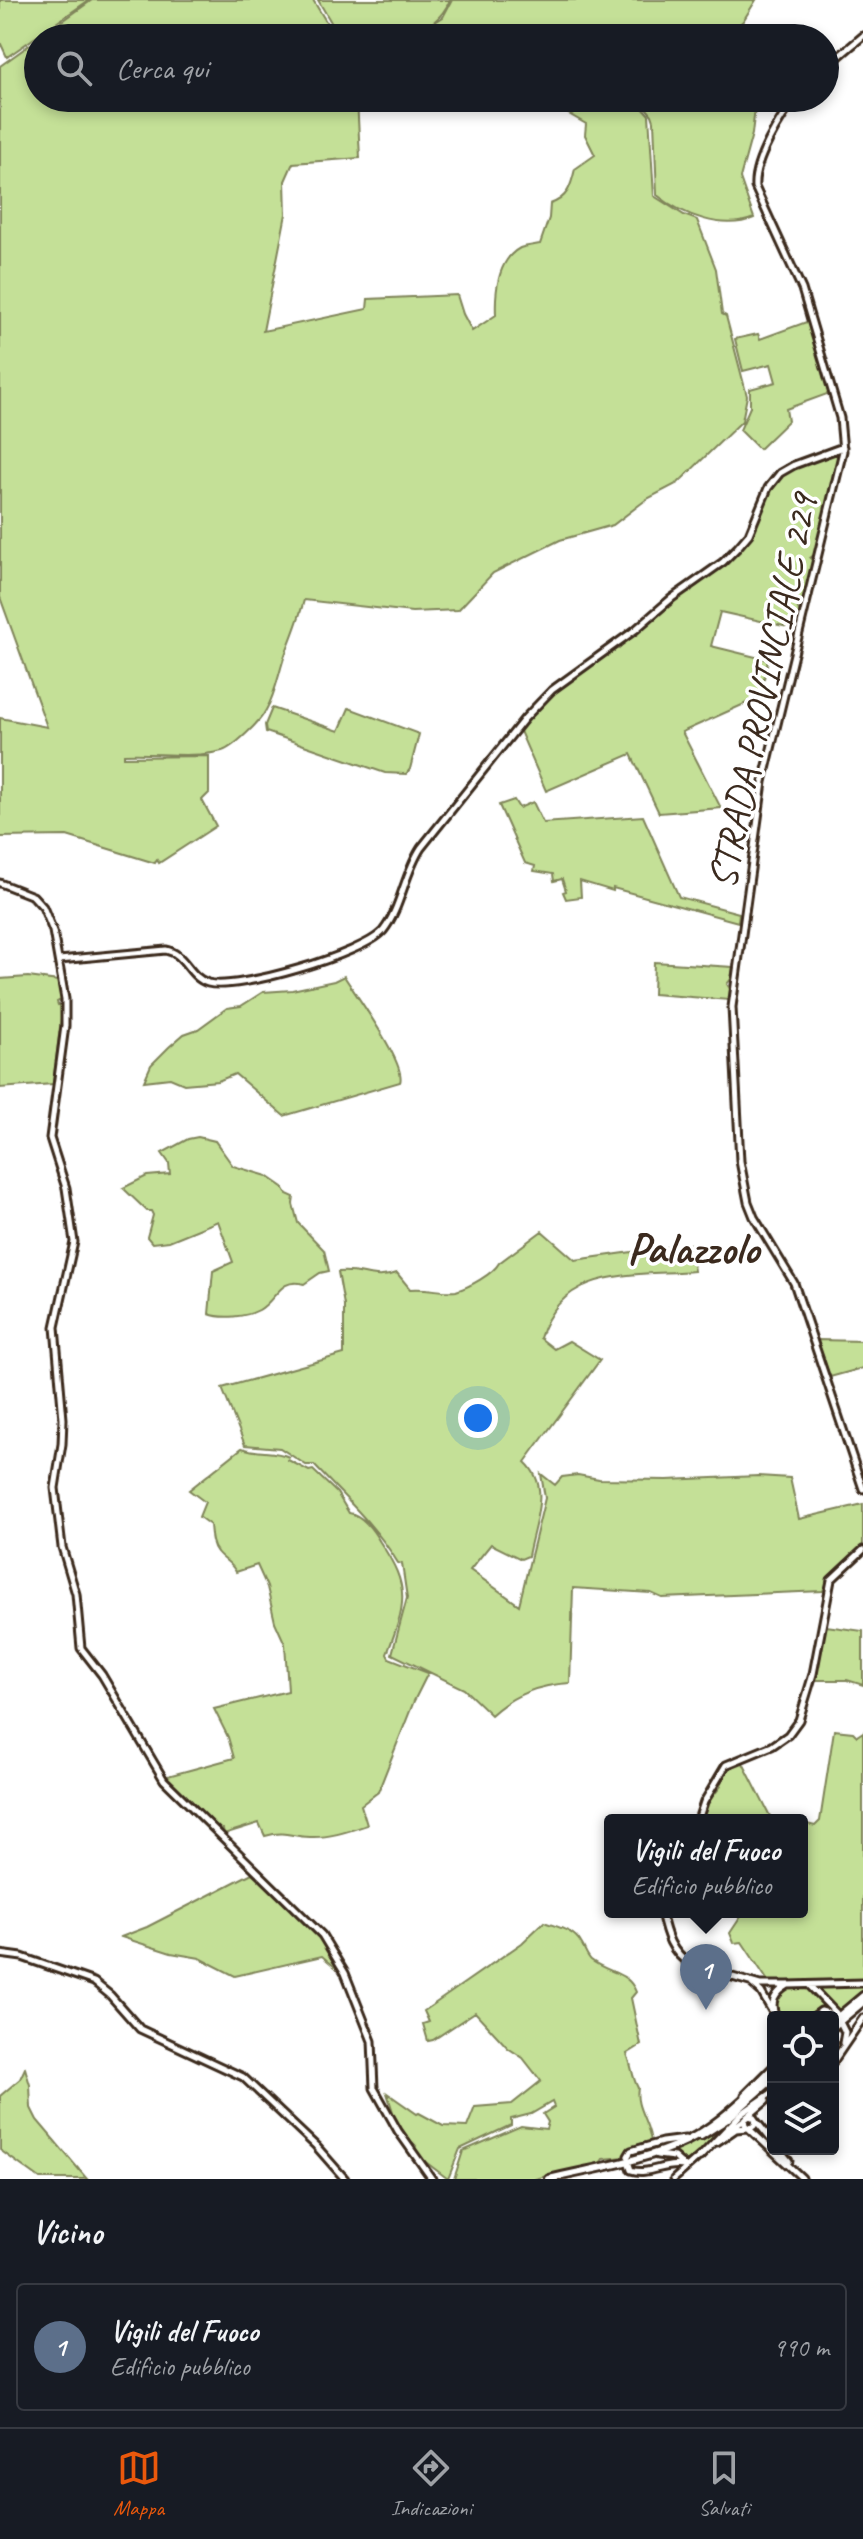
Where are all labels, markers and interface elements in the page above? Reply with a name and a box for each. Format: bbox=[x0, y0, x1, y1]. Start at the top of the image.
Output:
search box bbox=[24, 24, 839, 112]
icon: search bbox=[52, 46, 96, 90]
text: Cerca qui bbox=[116, 49, 209, 87]
street label: STRADA PROVINCIALE 229 bbox=[697, 486, 830, 893]
district label: Palazzolo bbox=[627, 1221, 762, 1276]
your location bbox=[458, 1398, 498, 1438]
popup bbox=[604, 1814, 808, 1918]
text: Vigili del Fuoco bbox=[632, 1831, 780, 1869]
text: Edificio pubblico bbox=[632, 1869, 771, 1902]
pin: 1 bbox=[680, 1944, 732, 2010]
map controls bbox=[767, 2011, 839, 2155]
button: locate bbox=[767, 2011, 839, 2083]
button: layers bbox=[767, 2083, 839, 2155]
text: Vicino bbox=[32, 2210, 102, 2253]
text: Vigili del Fuoco bbox=[110, 2312, 258, 2350]
text: 1 bbox=[54, 2331, 66, 2364]
text: 990 m bbox=[773, 2331, 829, 2364]
text: Edificio pubblico bbox=[110, 2350, 250, 2383]
tab: Mappa bbox=[113, 2446, 164, 2522]
tab: Indicazioni bbox=[391, 2446, 472, 2522]
tab: Salvati bbox=[698, 2446, 750, 2522]

